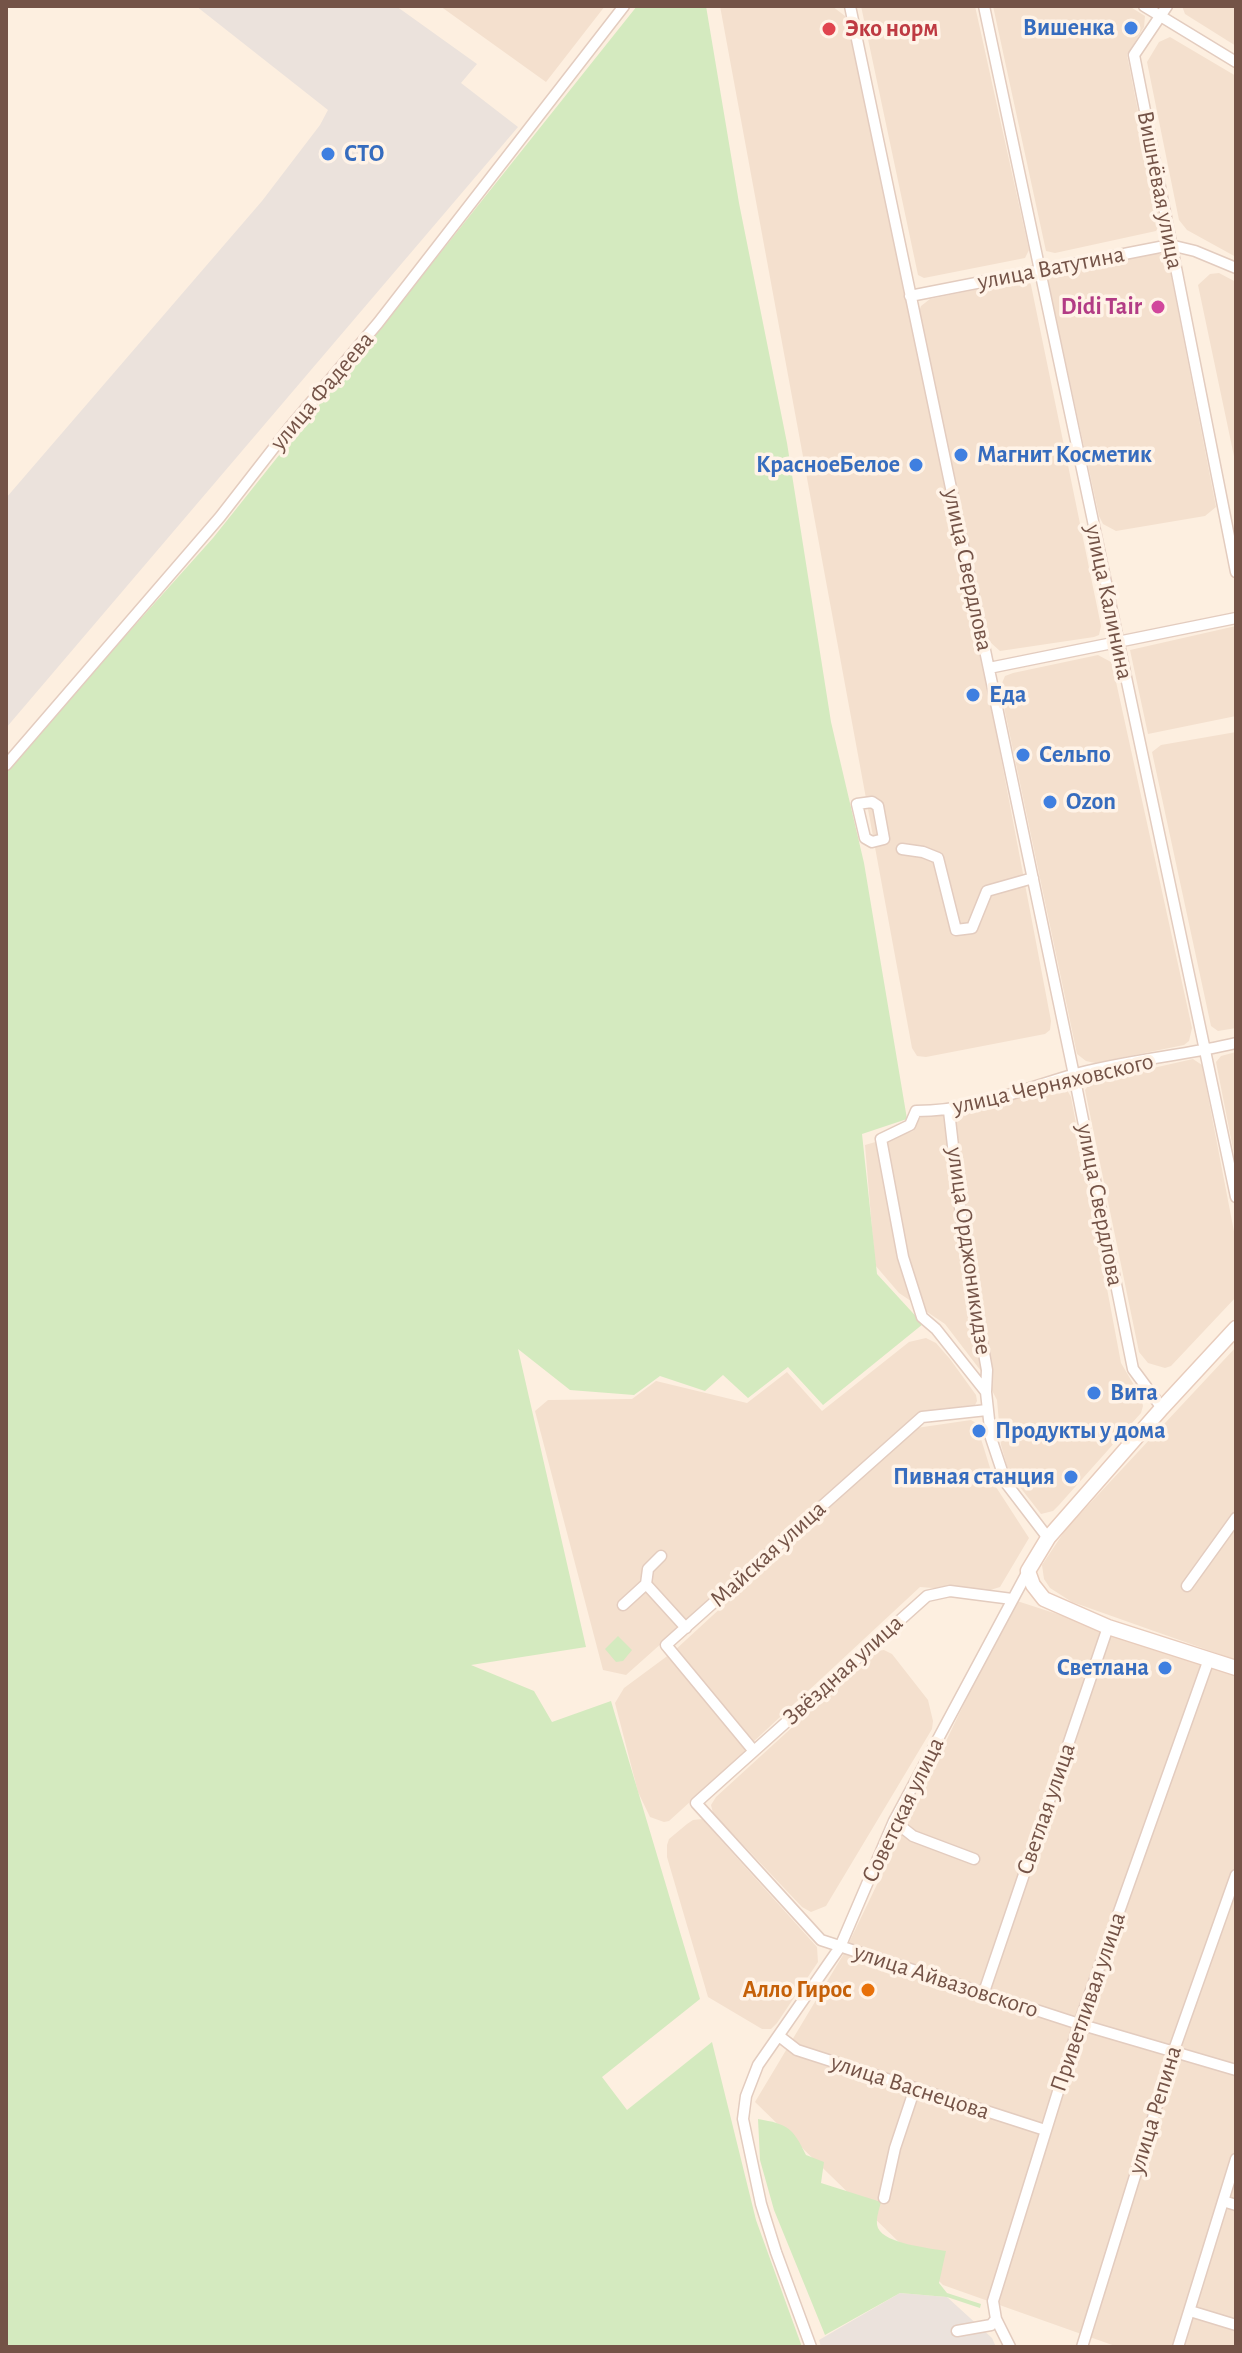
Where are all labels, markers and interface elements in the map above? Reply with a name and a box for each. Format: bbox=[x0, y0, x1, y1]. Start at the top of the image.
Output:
place label: Вишенка bbox=[1023, 14, 1115, 42]
place label: Эко норм bbox=[845, 15, 938, 43]
marker: Вишенка bbox=[1122, 19, 1140, 37]
marker: Эко норм bbox=[820, 20, 838, 38]
street label: Вишнёвая улица bbox=[1131, 108, 1189, 272]
place label: СТО bbox=[344, 140, 385, 168]
marker: СТО bbox=[319, 145, 337, 163]
street label: улица Ватутина bbox=[975, 240, 1127, 296]
place label: Didi Tair bbox=[1061, 293, 1142, 321]
marker: Didi Tair bbox=[1149, 298, 1167, 316]
street label: улица Фадеева bbox=[264, 326, 380, 456]
place label: Магнит Косметик bbox=[977, 441, 1152, 469]
marker: Магнит Косметик bbox=[952, 446, 970, 464]
place label: КрасноеБелое bbox=[756, 451, 900, 479]
marker: КрасноеБелое bbox=[907, 456, 925, 474]
street label: улица Свердлова bbox=[937, 486, 999, 654]
street label: улица Калинина bbox=[1078, 522, 1140, 682]
place label: Еда bbox=[989, 681, 1026, 709]
marker: Еда bbox=[964, 686, 982, 704]
place label: Сельпо bbox=[1039, 741, 1111, 769]
marker: Сельпо bbox=[1014, 746, 1032, 764]
place label: Ozon bbox=[1066, 788, 1116, 816]
marker: Ozon bbox=[1041, 793, 1059, 811]
street label: улица Черняховского bbox=[950, 1047, 1156, 1121]
street label: улица Свердлова bbox=[1070, 1121, 1130, 1289]
street label: улица Орджоникидзе bbox=[940, 1145, 998, 1357]
place label: Вита bbox=[1110, 1379, 1158, 1407]
marker: Вита bbox=[1085, 1384, 1103, 1402]
place label: Продукты у дома bbox=[995, 1417, 1166, 1445]
marker: Продукты у дома bbox=[970, 1422, 988, 1440]
place label: Пивная станция bbox=[893, 1463, 1055, 1491]
marker: Пивная станция bbox=[1062, 1468, 1080, 1486]
street label: Майская улица bbox=[704, 1494, 832, 1614]
street label: Звёздная улица bbox=[777, 1609, 909, 1731]
place label: Светлана bbox=[1057, 1654, 1149, 1682]
marker: Светлана bbox=[1156, 1659, 1174, 1677]
street label: Советская улица bbox=[855, 1733, 951, 1887]
street label: Светлая улица bbox=[1010, 1739, 1082, 1879]
street label: Приветливая улица bbox=[1044, 1908, 1132, 2096]
street label: улица Айвазовского bbox=[850, 1938, 1042, 2024]
place label: Алло Гирос bbox=[742, 1976, 852, 2004]
marker: Алло Гирос bbox=[859, 1981, 877, 1999]
street label: улица Репина bbox=[1122, 2042, 1188, 2178]
street label: улица Васнецова bbox=[827, 2048, 993, 2126]

